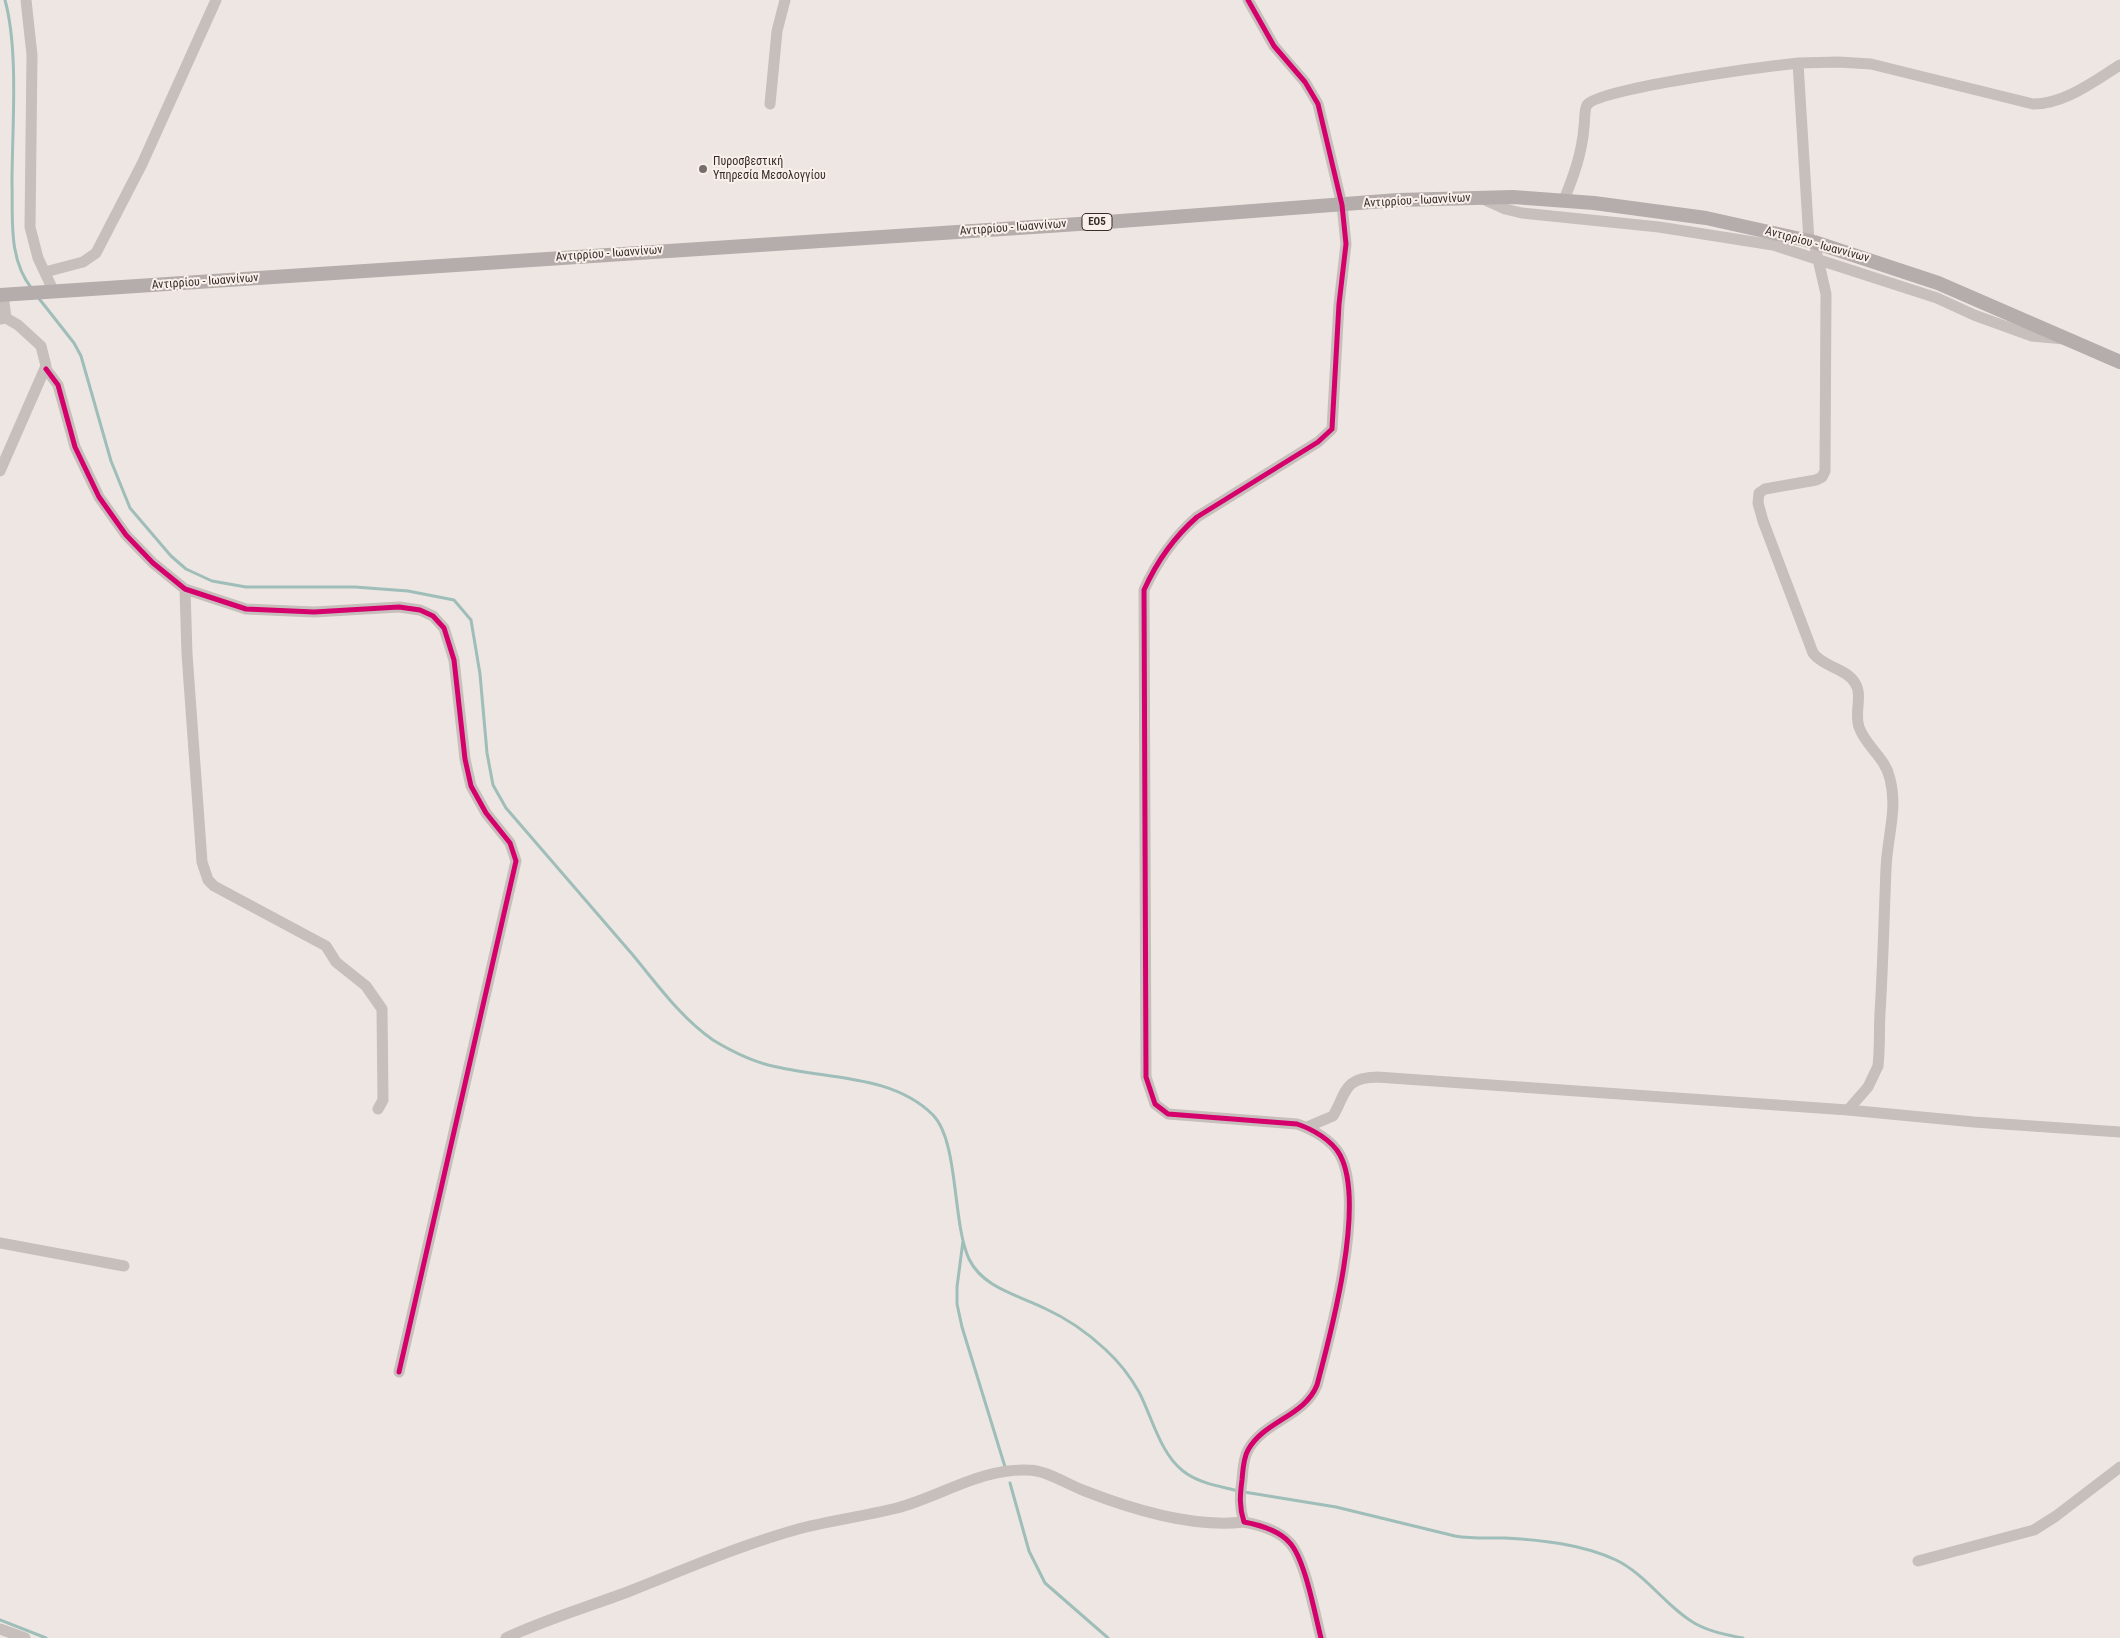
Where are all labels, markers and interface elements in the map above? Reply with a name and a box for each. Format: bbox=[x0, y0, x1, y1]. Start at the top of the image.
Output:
place label: Πυροσβεστική Υπηρεσία Μεσολογγίου bbox=[713, 155, 826, 183]
marker: Πυροσβεστική Υπηρεσία Μεσολογγίου bbox=[697, 163, 709, 175]
street label: Αντιρρίου - Ιωαννίνων bbox=[1363, 191, 1471, 211]
road number: ΕΟ5 bbox=[1082, 213, 1112, 230]
street label: Αντιρρίου - Ιωαννίνων bbox=[959, 217, 1067, 239]
street label: Αντιρρίου - Ιωαννίνων bbox=[1764, 224, 1870, 266]
street label: Αντιρρίου - Ιωαννίνων bbox=[555, 243, 663, 265]
street label: Αντιρρίου - Ιωαννίνων bbox=[151, 271, 259, 293]

